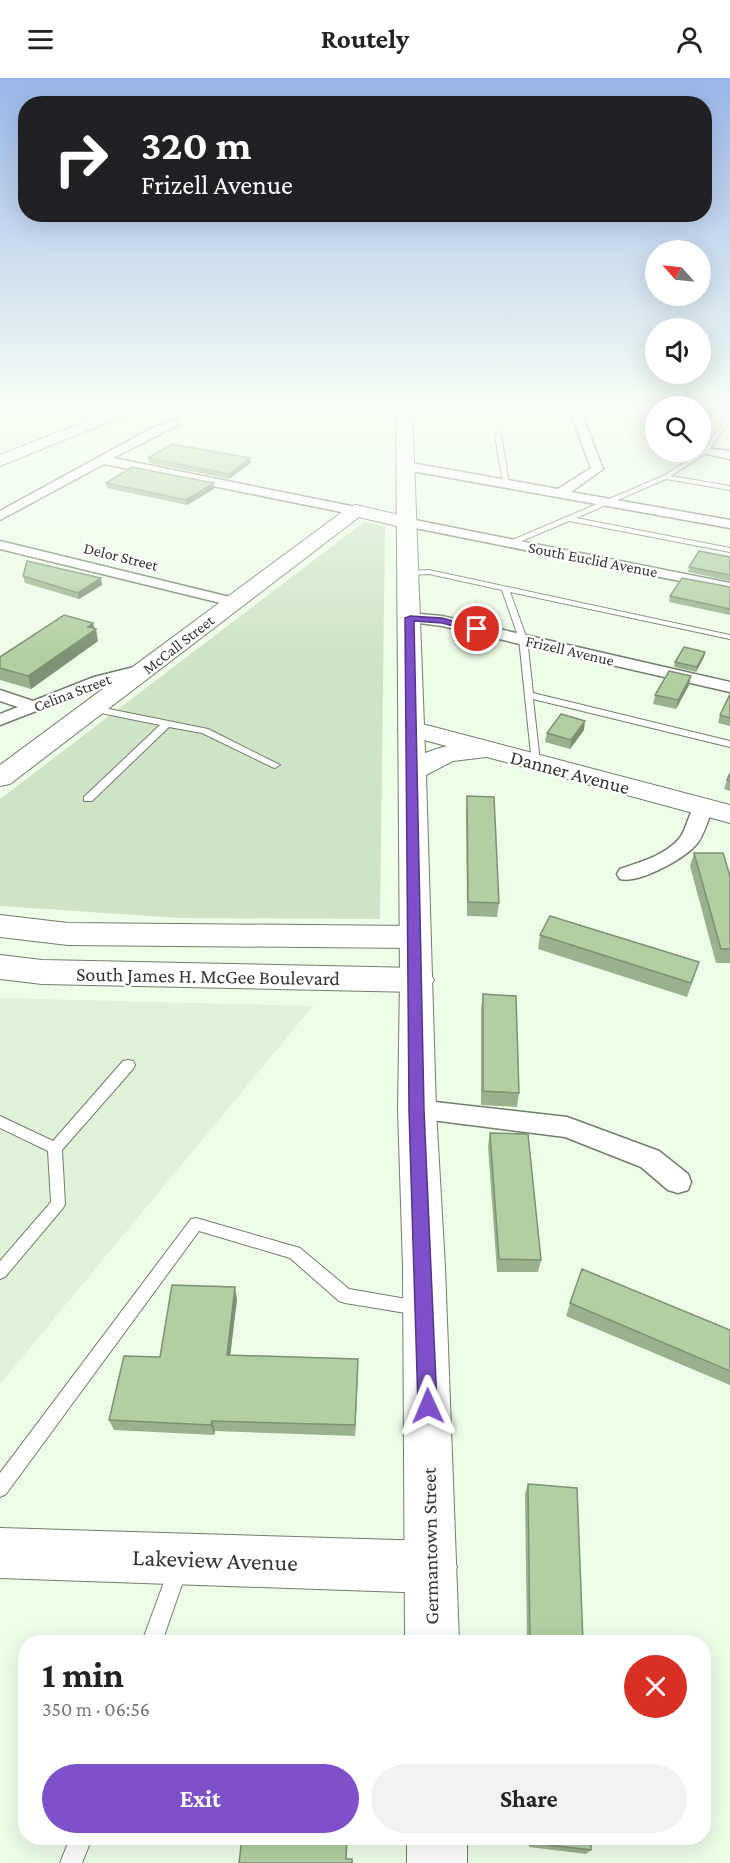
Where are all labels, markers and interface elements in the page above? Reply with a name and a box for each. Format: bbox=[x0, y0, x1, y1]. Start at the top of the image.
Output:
icon: menu bbox=[24, 23, 57, 56]
icon: person bbox=[673, 23, 706, 56]
text: Routely bbox=[321, 24, 409, 54]
icon: right bbox=[42, 120, 120, 198]
text: 320 m bbox=[141, 121, 252, 168]
text: Frizell Avenue bbox=[141, 170, 293, 200]
north arrow bbox=[645, 240, 711, 306]
map controls bbox=[645, 240, 711, 462]
button: sound bbox=[645, 318, 711, 384]
button: search bbox=[645, 396, 711, 462]
street label: Delor Street bbox=[82, 539, 160, 574]
street label: South Euclid Avenue bbox=[527, 539, 659, 580]
pin bbox=[451, 603, 502, 654]
street label: McCall Street bbox=[139, 611, 218, 677]
icon: arrive bbox=[460, 612, 493, 645]
street label: Frizell Avenue bbox=[524, 632, 616, 669]
street label: Celina Street bbox=[31, 670, 114, 715]
street label: Danner Avenue bbox=[508, 746, 632, 799]
street label: South James H. McGee Boulevard bbox=[76, 963, 341, 990]
position arrow bbox=[396, 1374, 460, 1438]
street label: Germantown Street bbox=[418, 1467, 442, 1625]
street label: Lakeview Avenue bbox=[132, 1543, 298, 1576]
text: 1 min bbox=[42, 1655, 124, 1695]
button: close bbox=[624, 1655, 687, 1718]
text: 350 m · 06:56 bbox=[42, 1698, 150, 1720]
button: Exit bbox=[42, 1764, 359, 1833]
button: Share bbox=[371, 1764, 687, 1833]

